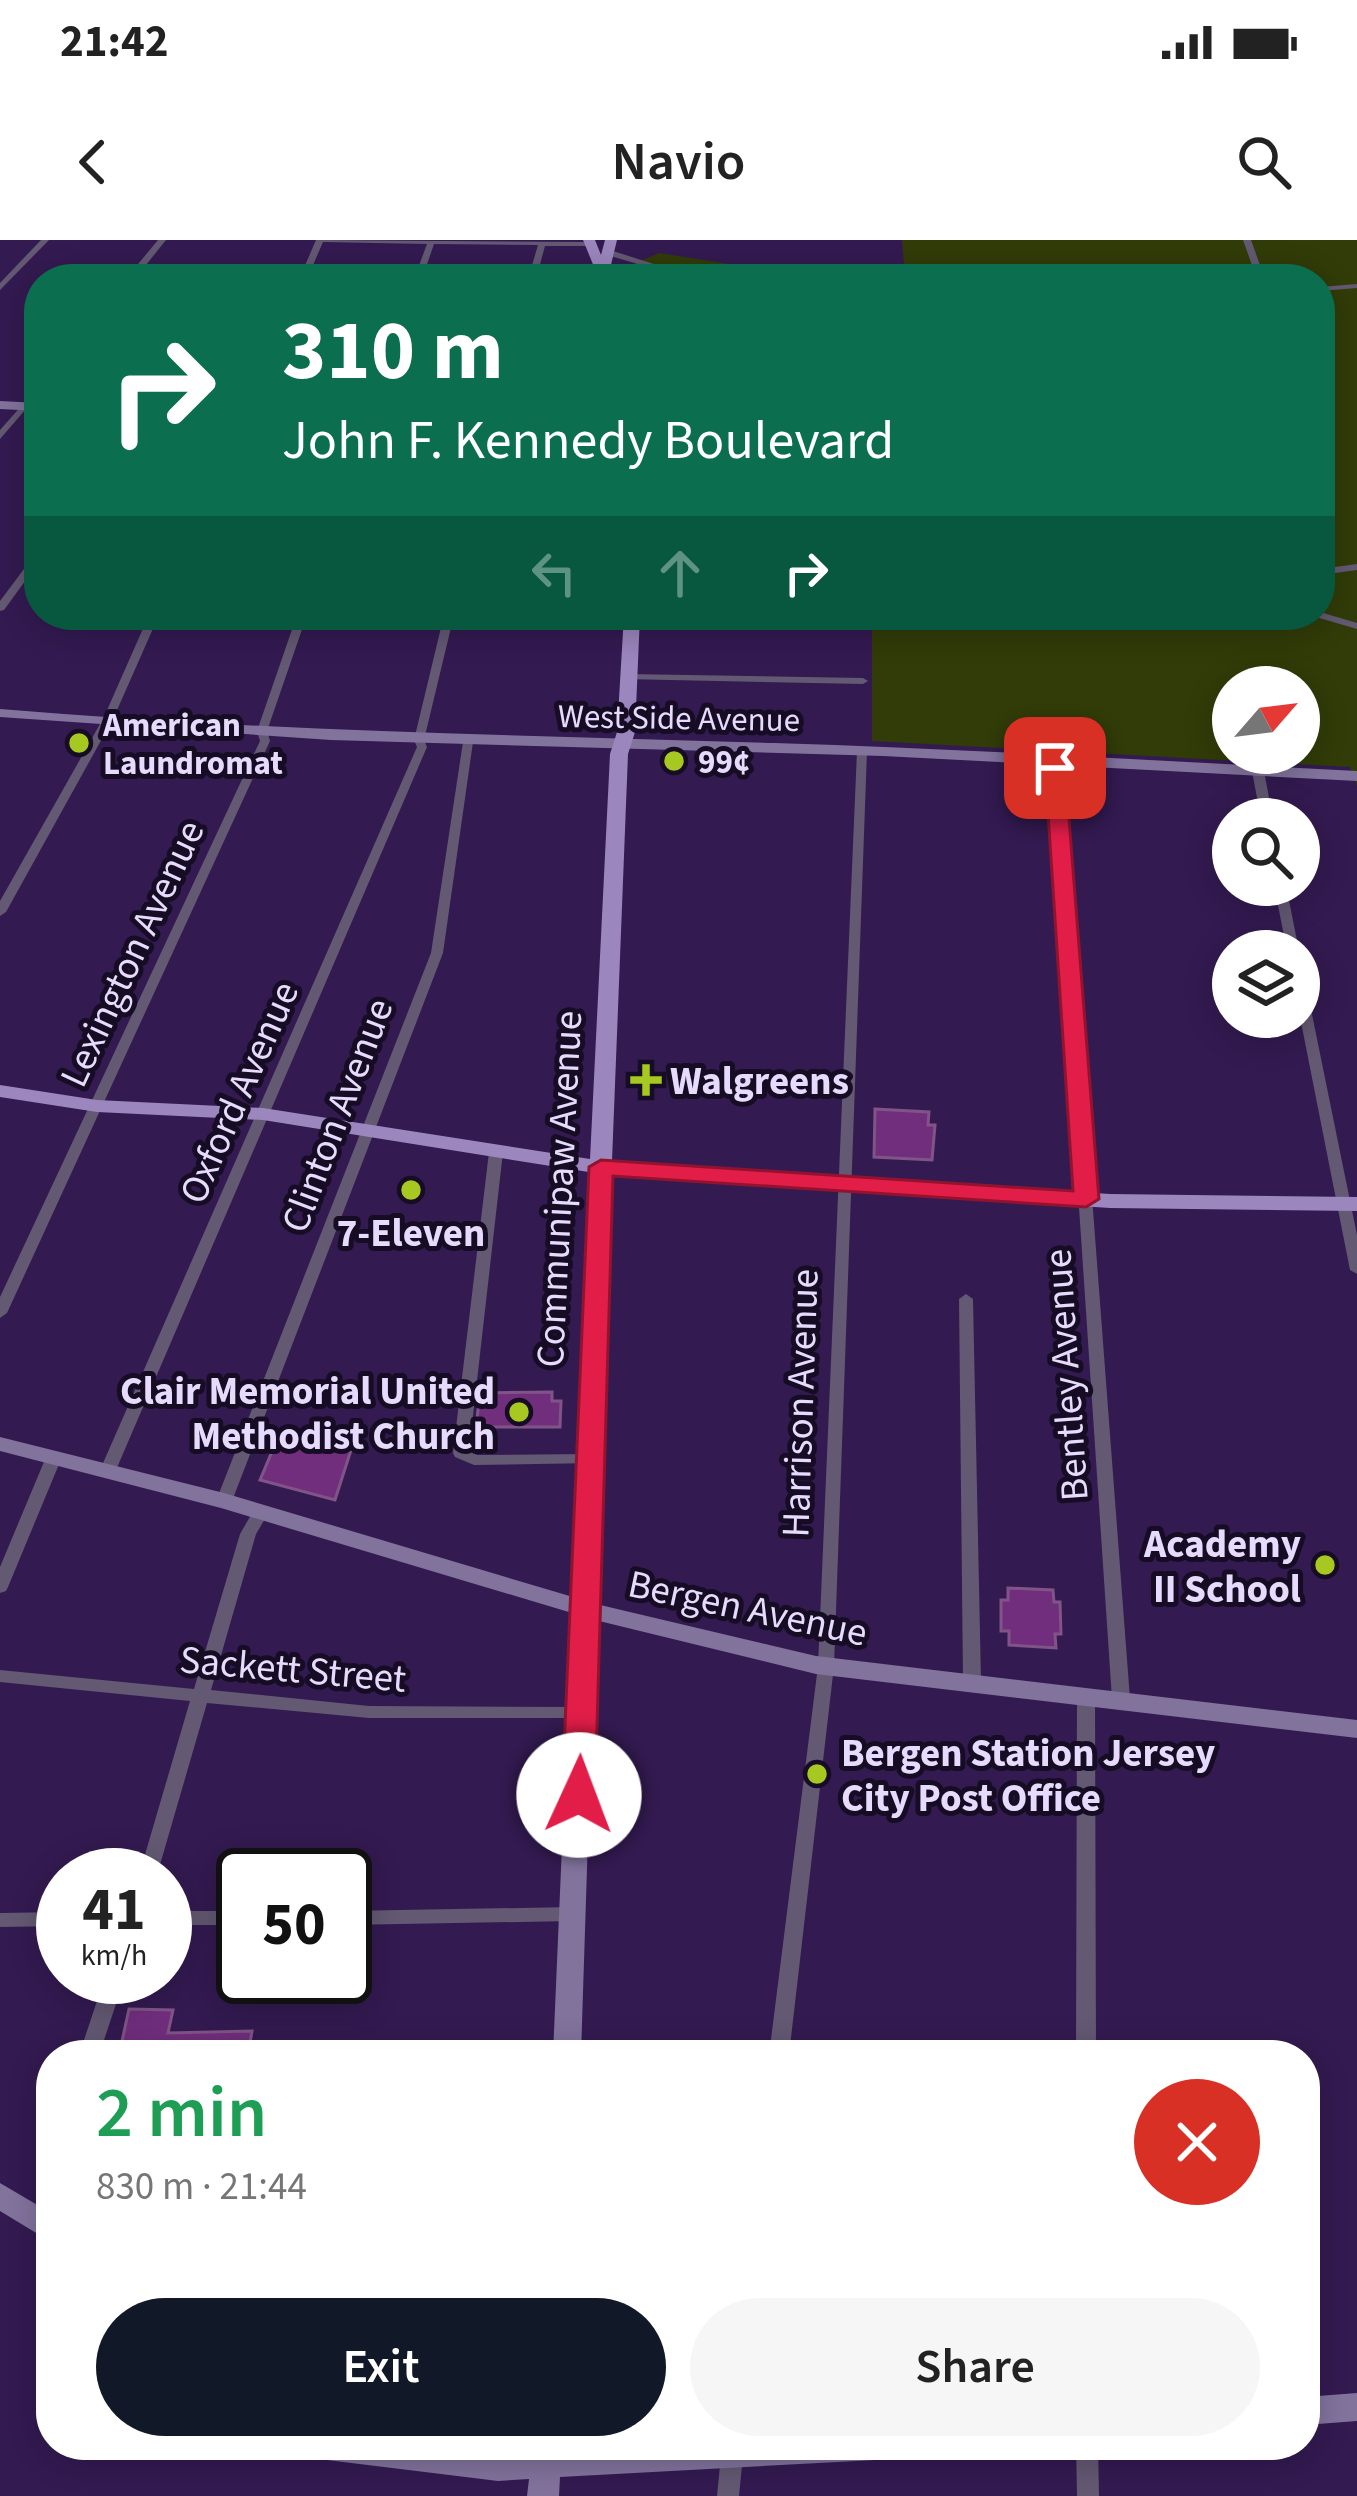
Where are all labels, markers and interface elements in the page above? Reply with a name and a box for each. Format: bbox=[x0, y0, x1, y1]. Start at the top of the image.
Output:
text: 21:42 bbox=[60, 10, 169, 74]
text: Navio bbox=[612, 124, 745, 201]
icon: back bbox=[60, 129, 126, 195]
icon: search bbox=[1231, 129, 1297, 195]
text: 310 m bbox=[282, 292, 504, 412]
icon: right bbox=[84, 312, 240, 468]
text: John F. Kennedy Boulevard bbox=[282, 403, 894, 480]
icon: left bbox=[521, 540, 587, 606]
icon: ahead bbox=[647, 540, 713, 606]
icon: right bbox=[773, 540, 839, 606]
north arrow bbox=[1212, 666, 1320, 774]
map controls bbox=[1212, 666, 1320, 1038]
street label: West Side Avenue bbox=[558, 693, 800, 744]
place label: American Laundromat bbox=[102, 702, 283, 787]
pin bbox=[1004, 717, 1106, 819]
marker: American Laundromat bbox=[66, 730, 92, 756]
icon: arrive bbox=[1022, 735, 1088, 801]
place label: 99¢ bbox=[698, 739, 750, 786]
marker: 99¢ bbox=[661, 748, 687, 774]
button: search bbox=[1212, 798, 1320, 906]
street label: Lexington Avenue bbox=[46, 811, 219, 1096]
button: layers bbox=[1212, 930, 1320, 1038]
street label: Oxford Avenue bbox=[166, 973, 314, 1213]
street label: Clinton Avenue bbox=[268, 991, 408, 1241]
street label: Communipaw Avenue bbox=[523, 1009, 597, 1369]
place label: Walgreens bbox=[670, 1054, 849, 1110]
marker: Walgreens bbox=[633, 1067, 659, 1093]
marker: 7-Eleven bbox=[398, 1177, 424, 1203]
place label: 7-Eleven bbox=[337, 1206, 485, 1262]
street label: Bentley Avenue bbox=[1030, 1247, 1104, 1503]
street label: Harrison Avenue bbox=[768, 1268, 834, 1538]
place label: Clair Memorial United Methodist Church bbox=[120, 1364, 495, 1465]
marker: Clair Memorial United Methodist Church bbox=[506, 1399, 532, 1425]
place label: Academy II School bbox=[1143, 1517, 1301, 1618]
marker: Academy II School bbox=[1312, 1552, 1338, 1578]
street label: Bergen Avenue bbox=[623, 1556, 872, 1662]
street label: Sackett Street bbox=[177, 1632, 408, 1708]
place label: Bergen Station Jersey City Post Office bbox=[841, 1726, 1215, 1827]
position arrow bbox=[516, 1732, 642, 1858]
marker: Bergen Station Jersey City Post Office bbox=[804, 1761, 830, 1787]
speed limit sign: 50 bbox=[216, 1848, 372, 2004]
text: 41 bbox=[82, 1868, 146, 1953]
text: km/h bbox=[81, 1934, 147, 1977]
text: 2 min bbox=[96, 2062, 267, 2165]
button: close bbox=[1134, 2079, 1260, 2205]
text: 830 m · 21:44 bbox=[96, 2159, 307, 2215]
button: Exit bbox=[96, 2298, 666, 2436]
button: Share bbox=[690, 2298, 1260, 2436]

